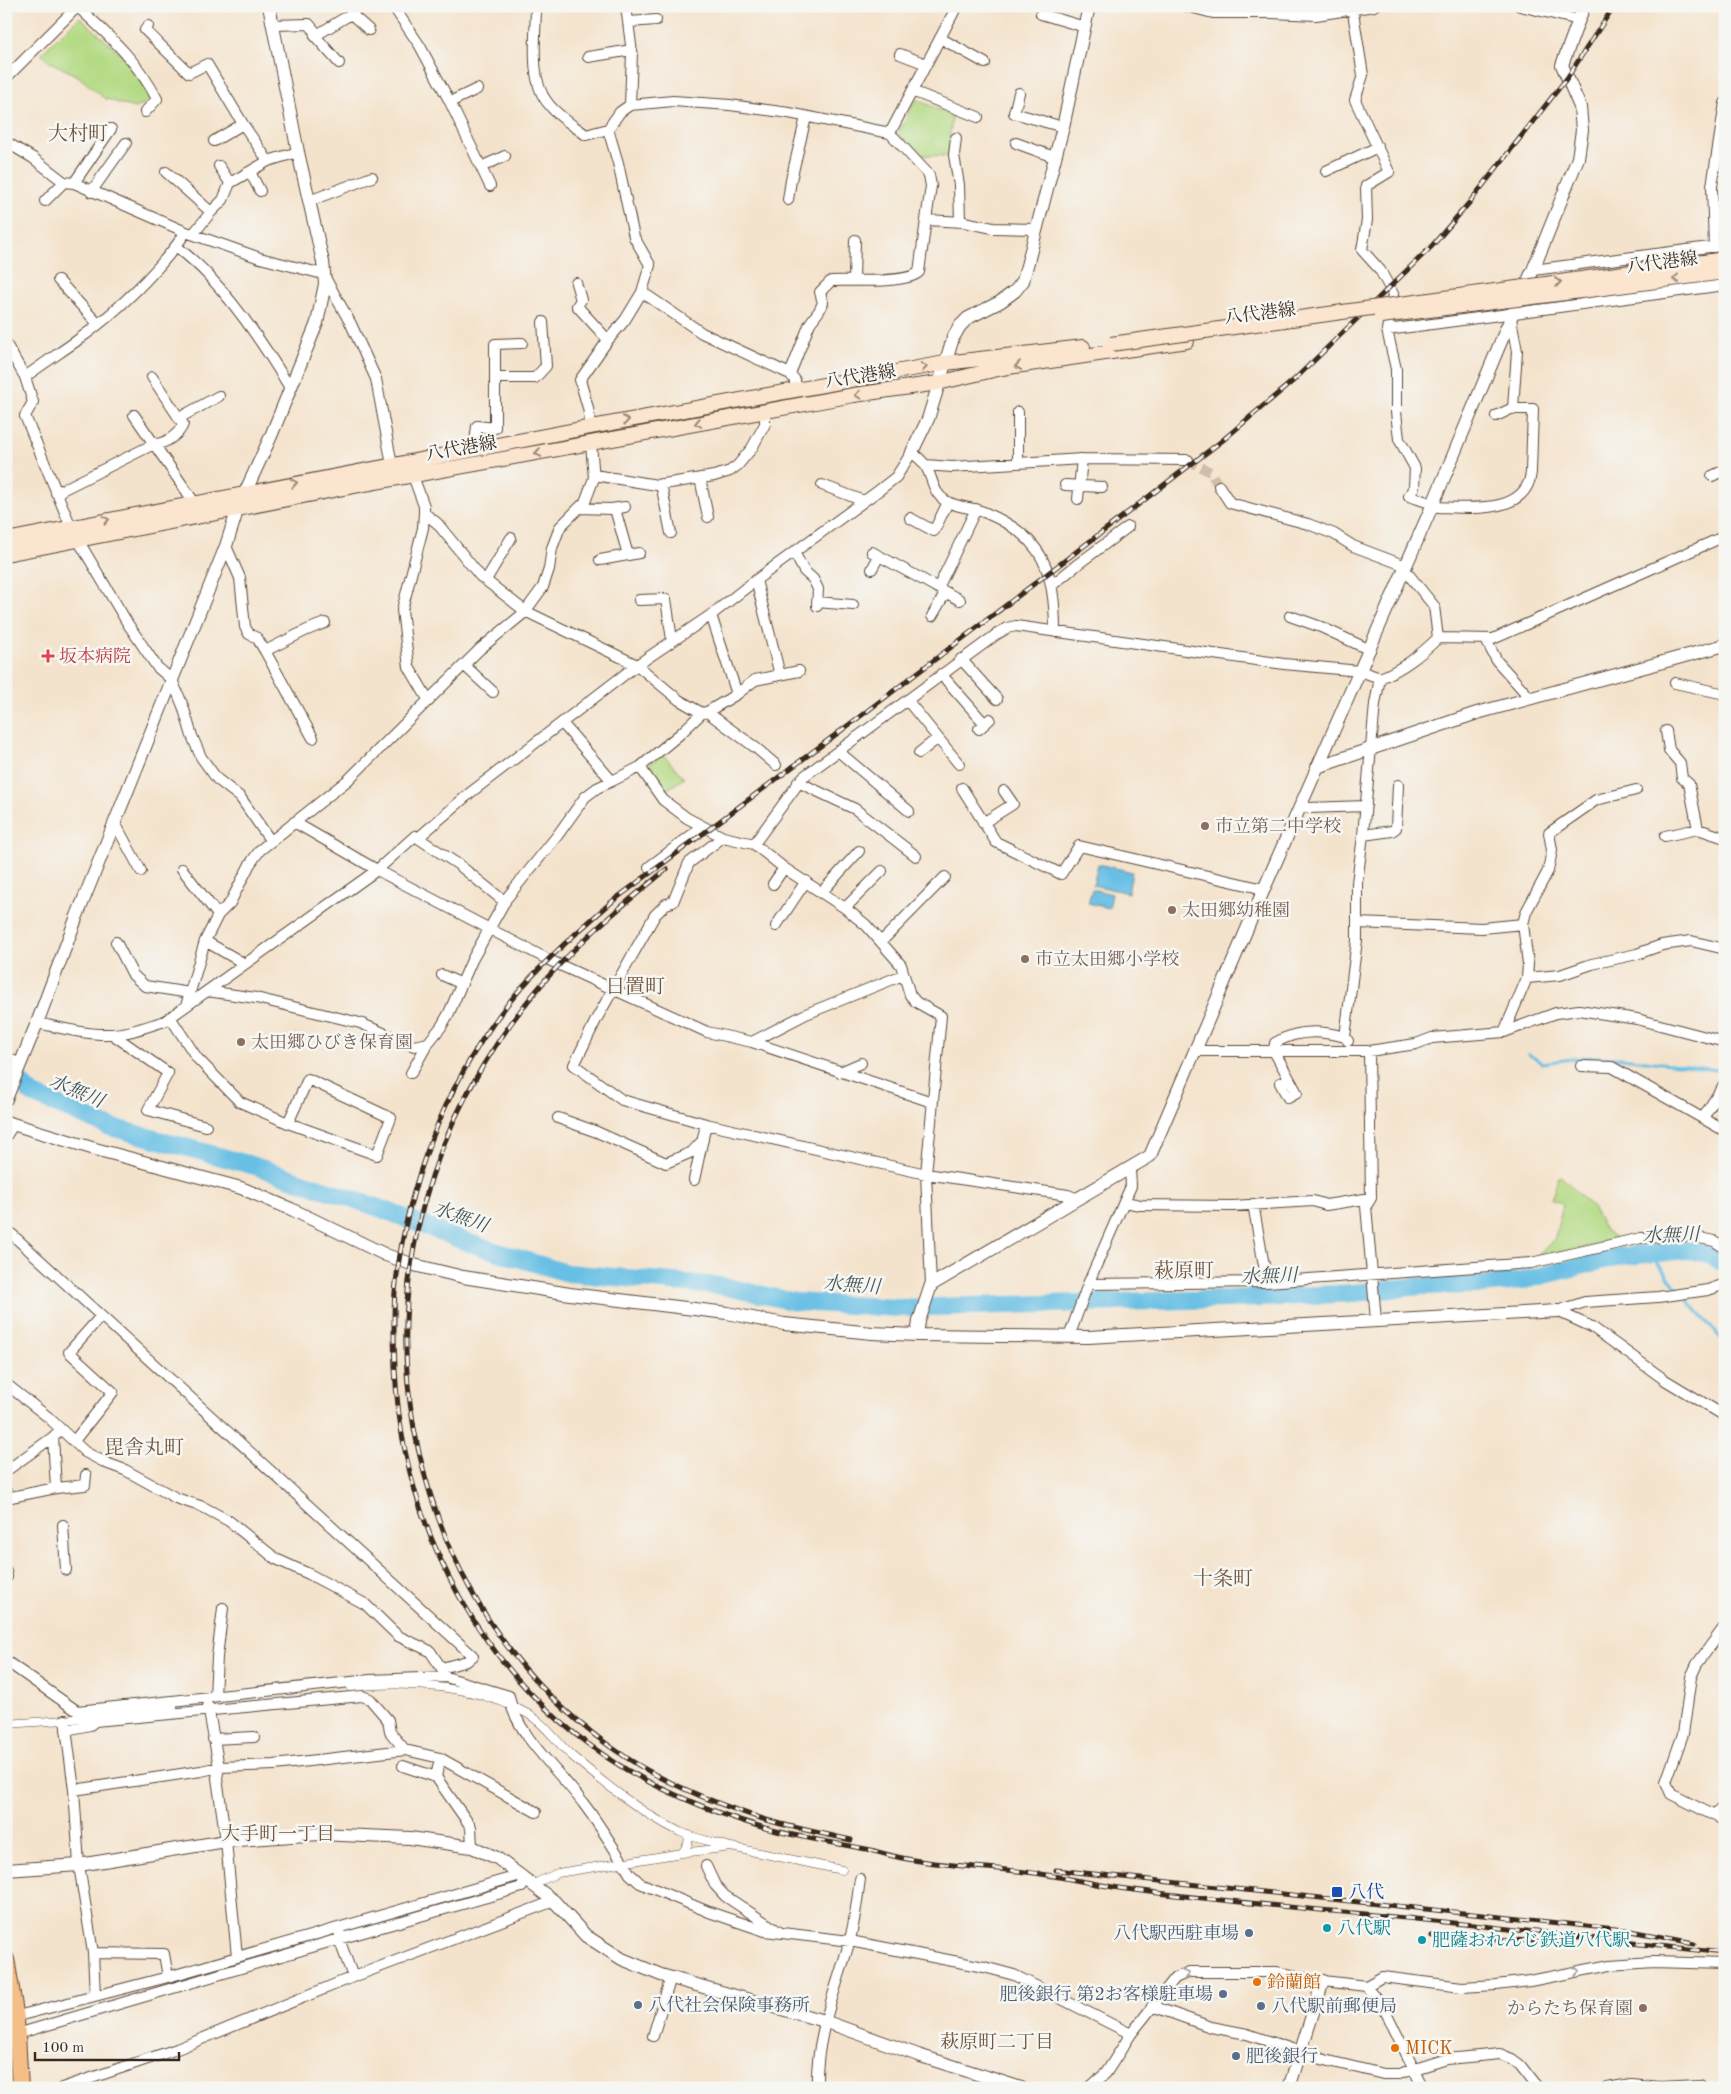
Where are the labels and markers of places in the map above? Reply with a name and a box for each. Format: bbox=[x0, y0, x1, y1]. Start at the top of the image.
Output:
place label: 坂本病院 bbox=[59, 646, 131, 666]
marker: 坂本病院 bbox=[41, 649, 55, 663]
place label: 市立第二中学校 bbox=[1215, 816, 1341, 836]
marker: 市立第二中学校 bbox=[1199, 820, 1211, 832]
place label: 太田郷幼稚園 bbox=[1182, 900, 1290, 920]
marker: 太田郷幼稚園 bbox=[1166, 904, 1178, 916]
place label: 市立太田郷小学校 bbox=[1035, 949, 1179, 969]
marker: 市立太田郷小学校 bbox=[1019, 953, 1031, 965]
place label: 太田郷ひびき保育園 bbox=[251, 1032, 413, 1052]
marker: 太田郷ひびき保育園 bbox=[235, 1036, 247, 1048]
place label: 八代 bbox=[1348, 1882, 1384, 1902]
marker: 八代 bbox=[1330, 1885, 1344, 1899]
place label: 八代駅 bbox=[1337, 1918, 1391, 1938]
marker: 八代駅 bbox=[1321, 1922, 1333, 1934]
place label: 八代駅西駐車場 bbox=[1113, 1923, 1239, 1943]
marker: 八代駅西駐車場 bbox=[1243, 1927, 1255, 1939]
place label: 肥薩おれんじ鉄道八代駅 bbox=[1432, 1930, 1630, 1950]
marker: 肥薩おれんじ鉄道八代駅 bbox=[1416, 1934, 1428, 1946]
place label: 鈴蘭館 bbox=[1267, 1972, 1321, 1992]
marker: 鈴蘭館 bbox=[1251, 1976, 1263, 1988]
place label: 肥後銀行 第2お客様駐車場 bbox=[1000, 1984, 1213, 2004]
marker: 肥後銀行 第2お客様駐車場 bbox=[1217, 1988, 1229, 2000]
place label: 八代社会保険事務所 bbox=[648, 1995, 810, 2015]
place label: 八代駅前郵便局 bbox=[1271, 1996, 1397, 2016]
place label: からたち保育園 bbox=[1507, 1998, 1633, 2018]
marker: 八代社会保険事務所 bbox=[632, 1999, 644, 2011]
marker: 八代駅前郵便局 bbox=[1255, 2000, 1267, 2012]
marker: からたち保育園 bbox=[1637, 2002, 1649, 2014]
place label: MICK bbox=[1405, 2040, 1453, 2058]
marker: MICK bbox=[1389, 2042, 1401, 2054]
place label: 肥後銀行 bbox=[1246, 2046, 1318, 2066]
marker: 肥後銀行 bbox=[1230, 2050, 1242, 2062]

